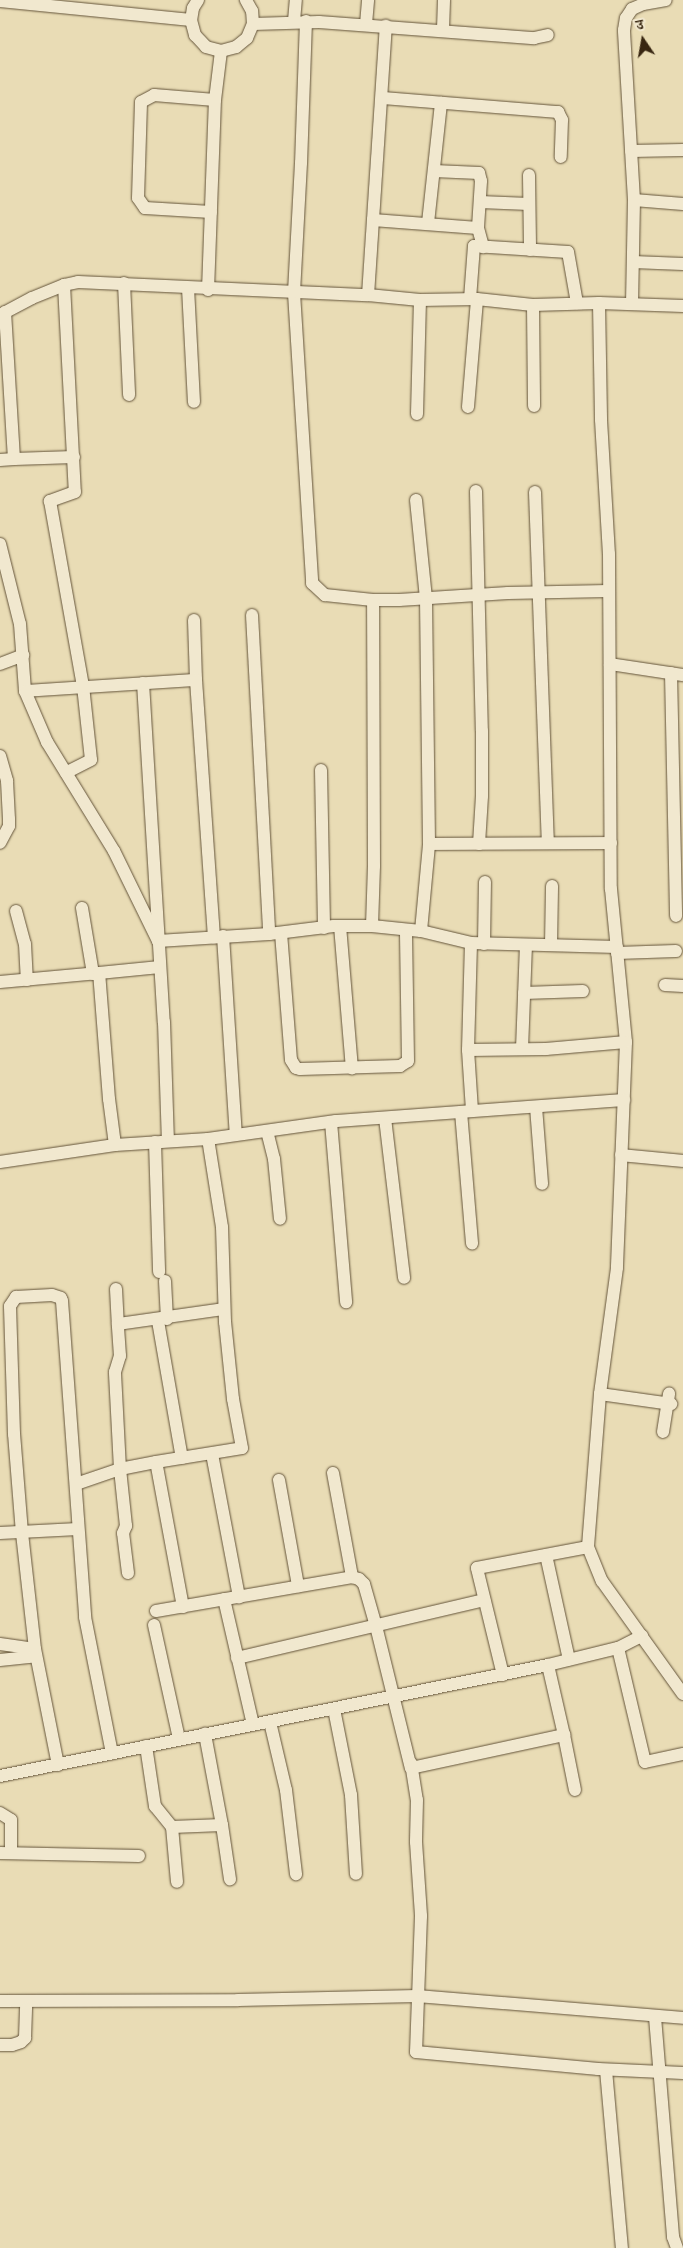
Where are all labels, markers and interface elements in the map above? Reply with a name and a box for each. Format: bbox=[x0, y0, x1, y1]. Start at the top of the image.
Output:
north arrow bbox=[618, 15, 668, 65]
text: उ bbox=[635, 18, 645, 33]

